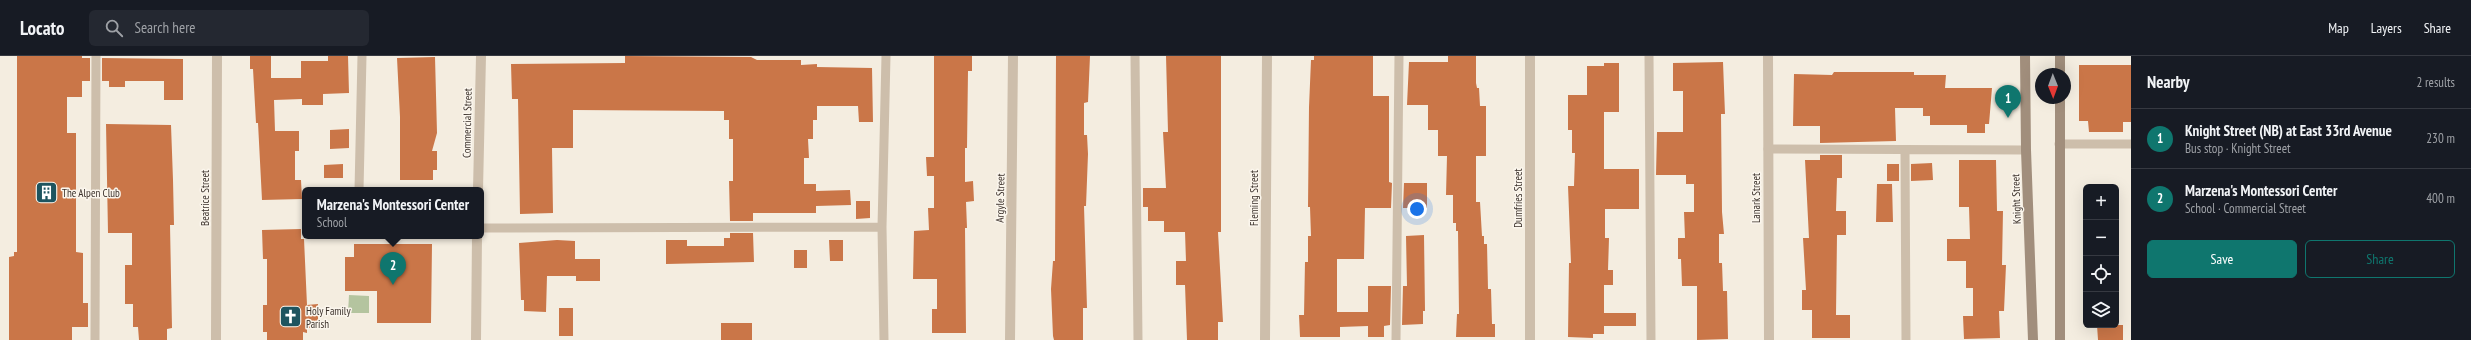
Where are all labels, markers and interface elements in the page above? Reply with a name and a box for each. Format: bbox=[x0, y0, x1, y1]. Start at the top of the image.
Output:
search box bbox=[89, 10, 369, 46]
text: Locato bbox=[20, 16, 65, 40]
icon: search bbox=[103, 17, 125, 39]
text: Search here bbox=[135, 18, 195, 37]
text: Map bbox=[2328, 19, 2349, 37]
text: Layers bbox=[2371, 19, 2402, 37]
text: Share bbox=[2424, 19, 2451, 37]
north arrow bbox=[2035, 68, 2071, 104]
text: Nearby bbox=[2147, 71, 2190, 93]
text: 2 results bbox=[2416, 74, 2455, 91]
pin: 1 bbox=[1995, 85, 2021, 118]
street label: Commercial Street bbox=[459, 88, 475, 158]
text: Knight Street (NB) at East 33rd Avenue bbox=[2185, 121, 2392, 140]
text: 1 bbox=[2157, 130, 2163, 147]
text: 230 m bbox=[2426, 130, 2455, 147]
text: Bus stop · Knight Street bbox=[2185, 140, 2291, 157]
street label: Dumfries Street bbox=[1511, 168, 1525, 228]
street label: Beatrice Street bbox=[198, 170, 212, 226]
street label: Fleming Street bbox=[1247, 170, 1261, 226]
street label: Argyle Street bbox=[993, 173, 1007, 223]
street label: Lanark Street bbox=[1749, 173, 1763, 223]
street label: Knight Street bbox=[2008, 174, 2024, 224]
building icon: The Alpen Club bbox=[34, 180, 60, 206]
text: Marzena's Montessori Center bbox=[2185, 181, 2337, 200]
map controls bbox=[2083, 184, 2119, 328]
button: + bbox=[2083, 184, 2119, 220]
place label: The Alpen Club bbox=[62, 186, 120, 200]
popup bbox=[302, 187, 484, 239]
text: 2 bbox=[2157, 190, 2163, 207]
text: 400 m bbox=[2426, 190, 2455, 207]
text: Marzena's Montessori Center bbox=[317, 195, 469, 214]
your location bbox=[1407, 199, 1427, 219]
text: School · Commercial Street bbox=[2185, 200, 2306, 217]
text: School bbox=[317, 214, 347, 231]
button: − bbox=[2083, 220, 2119, 256]
button: Save bbox=[2147, 240, 2297, 278]
button: Share bbox=[2305, 240, 2455, 278]
pin: 2 bbox=[380, 252, 406, 285]
button: locate bbox=[2083, 256, 2119, 292]
button: layers bbox=[2083, 292, 2119, 328]
church icon: Holy Family Parish bbox=[277, 304, 303, 330]
place label: Holy Family Parish bbox=[306, 304, 351, 331]

